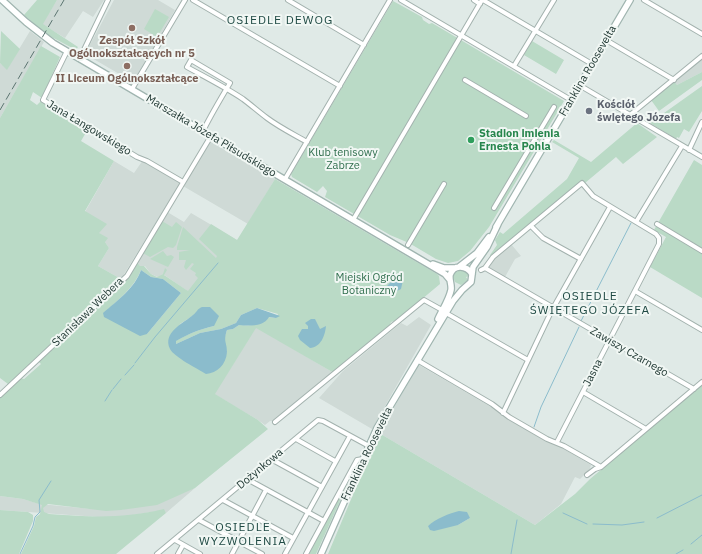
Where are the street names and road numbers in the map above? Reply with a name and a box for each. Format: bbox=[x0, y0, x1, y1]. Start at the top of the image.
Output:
street label: Franklina Roosevelta bbox=[557, 23, 619, 119]
street label: Marszałka Józefa Piłsudskiego bbox=[144, 92, 278, 180]
street label: Jana Łangowskiego bbox=[44, 98, 134, 158]
street label: Stanisława Webera bbox=[50, 275, 126, 349]
street label: Zawiszy Czarnego bbox=[588, 324, 670, 380]
street label: Jasna bbox=[581, 357, 605, 389]
street label: Franklina Roosevelta bbox=[339, 405, 395, 503]
street label: Dożynkowa bbox=[234, 446, 286, 492]

